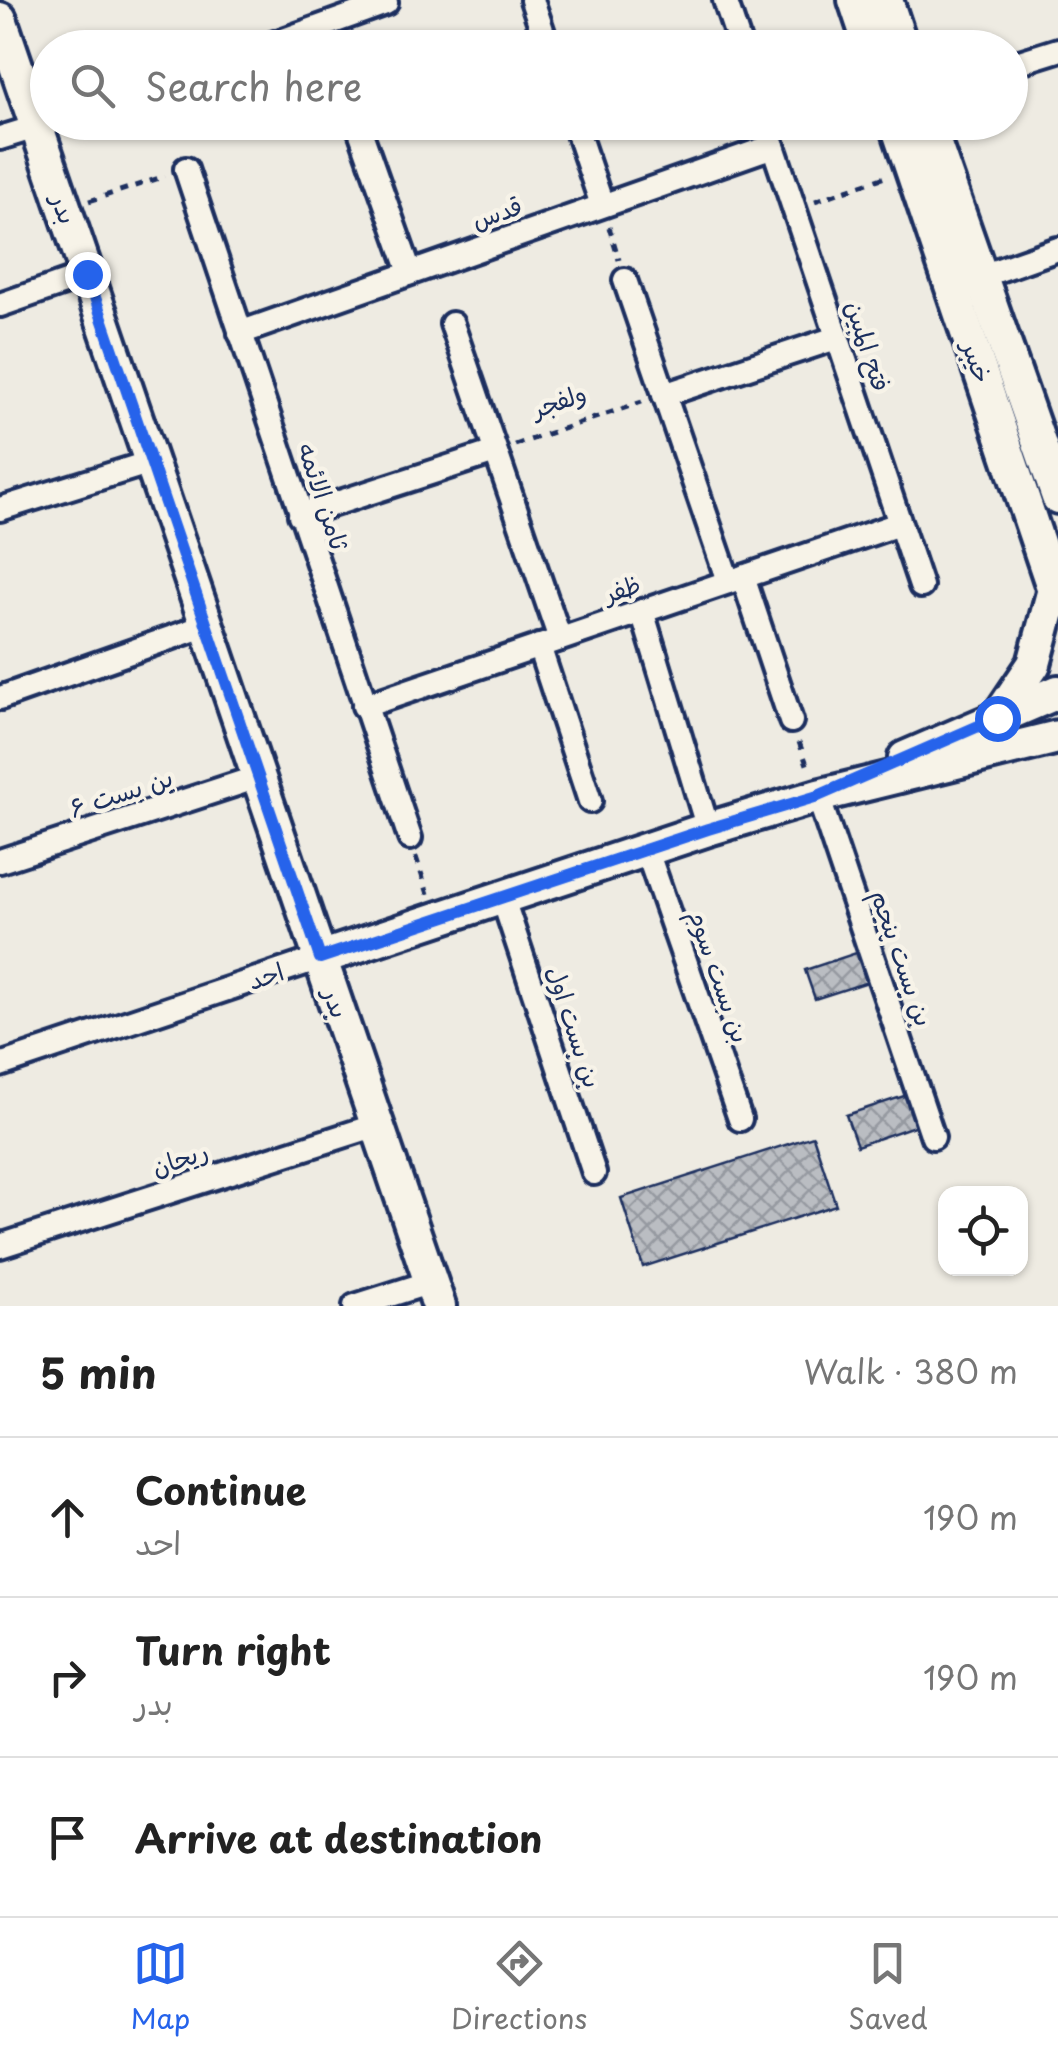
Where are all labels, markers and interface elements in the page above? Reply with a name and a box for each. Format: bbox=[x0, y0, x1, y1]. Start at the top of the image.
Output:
search box bbox=[30, 30, 1028, 140]
text: Search here bbox=[145, 57, 362, 114]
icon: search bbox=[65, 58, 120, 113]
street label: قدس bbox=[466, 186, 527, 238]
street label: بدر bbox=[42, 187, 88, 229]
route end bbox=[65, 252, 111, 298]
street label: فتح المبین bbox=[836, 296, 901, 396]
street label: خیبر bbox=[952, 333, 1003, 388]
street label: ولفجر bbox=[524, 373, 591, 428]
street label: ثامن الائمه bbox=[289, 437, 359, 555]
street label: ظفر bbox=[596, 564, 645, 613]
route start bbox=[975, 696, 1021, 742]
street label: بن بست ۶ bbox=[64, 757, 177, 827]
street label: بن بست پنجم bbox=[861, 884, 944, 1031]
street label: بن بست سوم bbox=[677, 904, 761, 1048]
street label: احد bbox=[243, 951, 289, 999]
street label: بن بست اول bbox=[537, 961, 613, 1093]
street label: بدر bbox=[314, 981, 360, 1023]
street label: ریحان bbox=[146, 1131, 213, 1185]
map controls bbox=[938, 1186, 1028, 1276]
button: locate bbox=[938, 1186, 1028, 1276]
text: 5 min bbox=[40, 1340, 157, 1403]
text: Walk · 380 m bbox=[804, 1347, 1018, 1395]
text: Continue bbox=[135, 1461, 306, 1518]
icon: ahead bbox=[40, 1490, 95, 1545]
text: 190 m bbox=[923, 1493, 1018, 1541]
text: احد bbox=[135, 1518, 181, 1566]
text: Turn right bbox=[135, 1621, 331, 1678]
icon: right bbox=[40, 1650, 95, 1705]
text: 190 m bbox=[923, 1653, 1018, 1701]
text: بدر bbox=[135, 1678, 173, 1726]
text: Arrive at destination bbox=[135, 1809, 543, 1866]
icon: arrive bbox=[40, 1810, 95, 1865]
tab: Map bbox=[130, 1936, 190, 2039]
tab: Directions bbox=[451, 1936, 587, 2039]
tab: Saved bbox=[848, 1936, 928, 2039]

